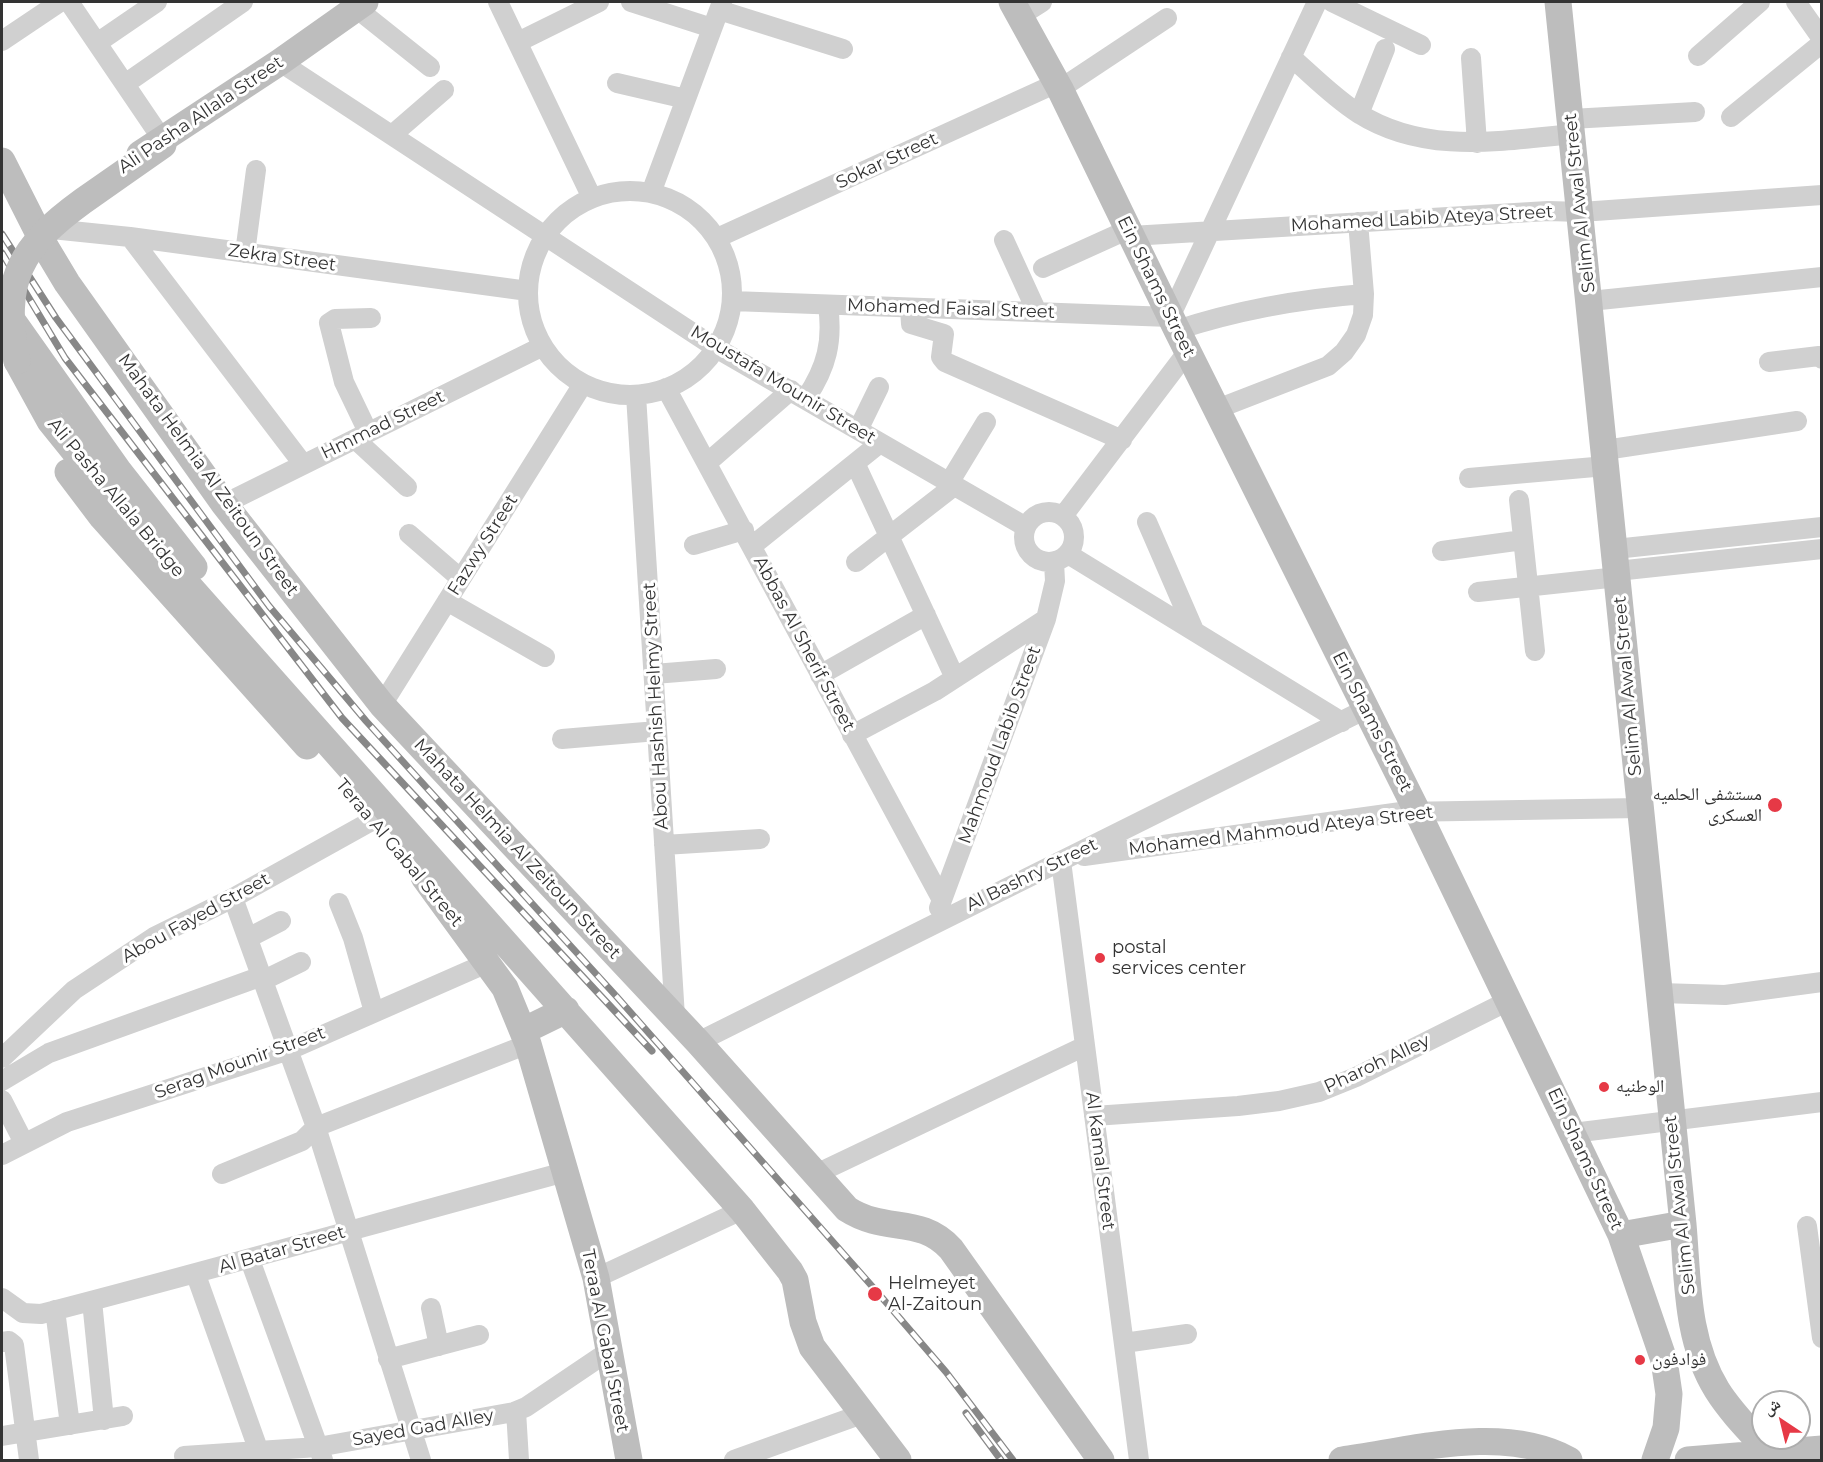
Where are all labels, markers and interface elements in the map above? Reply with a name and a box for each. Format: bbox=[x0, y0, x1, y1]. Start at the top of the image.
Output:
street label: Ali Pasha Allala Street bbox=[114, 52, 288, 178]
street label: Selim Al Awal Street bbox=[1560, 112, 1600, 294]
street label: Sokar Street bbox=[833, 128, 941, 194]
street label: Mohamed Labib Ateya Street bbox=[1290, 201, 1554, 237]
street label: Ein Shams Street bbox=[1112, 213, 1200, 361]
street label: Zekra Street bbox=[226, 240, 338, 276]
street label: Mohamed Faisal Street bbox=[847, 295, 1055, 323]
street label: Moustafa Mounir Street bbox=[687, 321, 879, 449]
street label: Mahata Helmia Al Zeitoun Street bbox=[113, 350, 303, 600]
street label: Hmmad Street bbox=[318, 386, 448, 464]
street label: Ali Pasha Allala Bridge bbox=[43, 414, 189, 582]
street label: Fazwy Street bbox=[443, 490, 523, 600]
street label: Abbas Al Sherif Street bbox=[749, 553, 859, 735]
street label: Abou Hashish Helmy Street bbox=[639, 582, 673, 830]
street label: Selim Al Awal Street bbox=[1609, 595, 1647, 777]
street label: Mahmoud Labib Street bbox=[954, 643, 1046, 847]
street label: Ein Shams Street bbox=[1327, 648, 1417, 796]
street label: Mahata Helmia Al Zeitoun Street bbox=[409, 734, 625, 964]
street label: Teraa Al Gabal Street bbox=[331, 775, 467, 931]
place label: مستشفى الحلميه العسكرى bbox=[1653, 784, 1762, 826]
marker: مستشفى الحلميه العسكرى bbox=[1766, 796, 1784, 814]
street label: Mohamed Mahmoud Ateya Street bbox=[1127, 802, 1435, 860]
street label: Al Bashry Street bbox=[963, 834, 1101, 916]
street label: Abou Fayed Street bbox=[118, 868, 274, 968]
place label: postal services center bbox=[1112, 937, 1246, 980]
marker: postal services center bbox=[1093, 951, 1107, 965]
street label: Serag Mounir Street bbox=[152, 1022, 328, 1104]
street label: Pharoh Alley bbox=[1321, 1030, 1433, 1098]
place label: الوطنيه bbox=[1616, 1076, 1664, 1098]
marker: الوطنيه bbox=[1597, 1080, 1611, 1094]
street label: Ein Shams Street bbox=[1543, 1084, 1627, 1234]
street label: Al Kamal Street bbox=[1081, 1091, 1119, 1231]
street label: Selim Al Awal Street bbox=[1660, 1114, 1700, 1296]
street label: Al Batar Street bbox=[216, 1222, 348, 1278]
street label: Teraa Al Gabal Street bbox=[577, 1247, 633, 1435]
place label: Helmeyet Al-Zaitoun bbox=[888, 1273, 982, 1316]
marker: Helmeyet Al-Zaitoun bbox=[866, 1285, 884, 1303]
place label: فوادفون bbox=[1652, 1349, 1706, 1371]
marker: فوادفون bbox=[1633, 1353, 1647, 1367]
north arrow bbox=[1751, 1390, 1811, 1450]
text: ش bbox=[1759, 1394, 1784, 1419]
street label: Sayed Gad Alley bbox=[351, 1405, 495, 1451]

